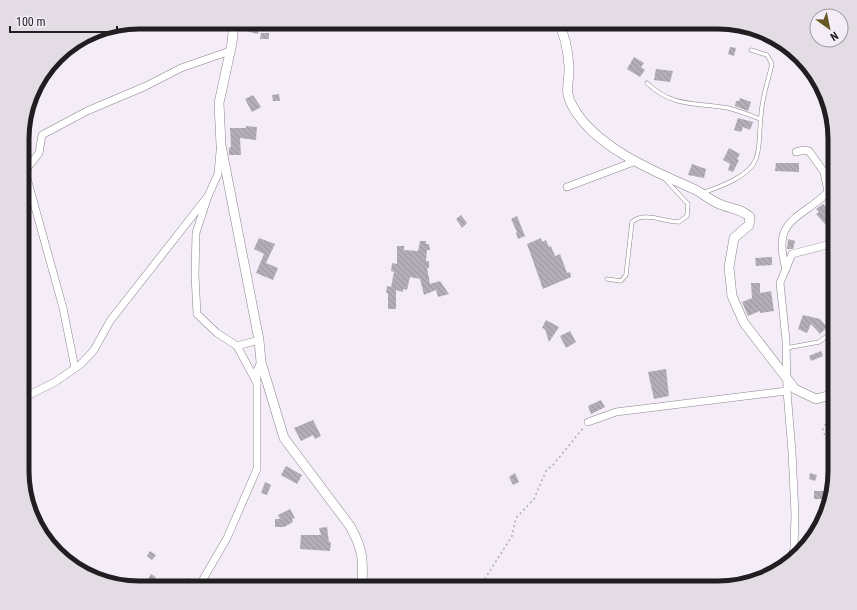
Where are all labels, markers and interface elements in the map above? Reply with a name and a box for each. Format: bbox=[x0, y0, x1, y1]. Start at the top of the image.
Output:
scale bar bbox=[10, 8, 117, 34]
north arrow bbox=[809, 8, 849, 48]
text: 100 m bbox=[16, 15, 46, 29]
text: N bbox=[828, 29, 841, 43]

